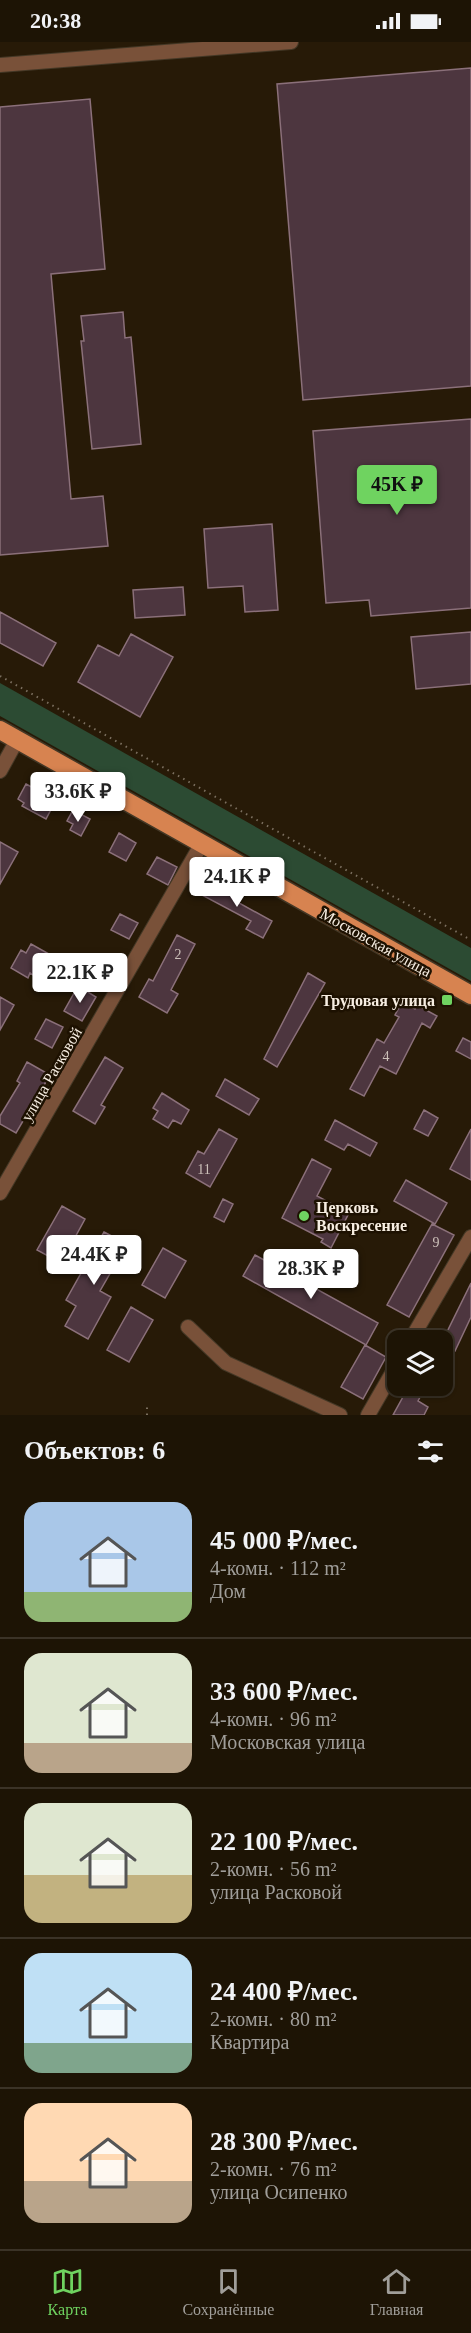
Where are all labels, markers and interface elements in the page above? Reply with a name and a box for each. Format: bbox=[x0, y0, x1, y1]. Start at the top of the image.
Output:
text: 20:38 bbox=[30, 8, 81, 33]
pin: 45K ₽ bbox=[355, 465, 439, 516]
text: 45K ₽ bbox=[371, 473, 423, 495]
pin: 33.6K ₽ bbox=[23, 772, 133, 823]
text: 33.6K ₽ bbox=[44, 780, 112, 802]
pin: 24.1K ₽ bbox=[182, 857, 292, 908]
text: 24.1K ₽ bbox=[203, 865, 271, 887]
street label: Московская улица bbox=[317, 905, 434, 981]
house number: 2 bbox=[175, 947, 182, 962]
pin: 22.1K ₽ bbox=[25, 953, 135, 1004]
text: 22.1K ₽ bbox=[46, 961, 114, 983]
place label: Трудовая улица bbox=[321, 992, 435, 1010]
marker: Трудовая улица bbox=[440, 993, 454, 1007]
street label: улица Расковой bbox=[18, 1024, 86, 1125]
house number: 4 bbox=[383, 1049, 390, 1064]
house number: 11 bbox=[197, 1162, 211, 1177]
place label: Церковь Воскресение bbox=[316, 1199, 407, 1235]
marker: Церковь Воскресение bbox=[297, 1209, 311, 1223]
pin: 24.4K ₽ bbox=[39, 1235, 149, 1286]
house number: 9 bbox=[433, 1235, 440, 1250]
text: 24.4K ₽ bbox=[60, 1243, 128, 1265]
pin: 28.3K ₽ bbox=[256, 1249, 366, 1300]
text: 28.3K ₽ bbox=[277, 1257, 345, 1279]
map controls bbox=[387, 1330, 453, 1396]
button: layers bbox=[387, 1330, 453, 1396]
icon: filters bbox=[414, 1435, 447, 1468]
text: Объектов: 6 bbox=[24, 1436, 165, 1465]
icon: home bbox=[72, 1526, 144, 1598]
text: 45 000 ₽/мес. bbox=[210, 1526, 358, 1555]
text: 4-комн. · 112 m² bbox=[210, 1557, 346, 1579]
text: Дом bbox=[210, 1580, 246, 1602]
icon: home bbox=[72, 1677, 144, 1749]
text: 33 600 ₽/мес. bbox=[210, 1677, 358, 1706]
text: 4-комн. · 96 m² bbox=[210, 1708, 337, 1730]
text: Московская улица bbox=[210, 1731, 365, 1753]
icon: home bbox=[72, 1827, 144, 1899]
text: 22 100 ₽/мес. bbox=[210, 1827, 358, 1856]
text: 2-комн. · 56 m² bbox=[210, 1858, 337, 1880]
text: улица Расковой bbox=[210, 1881, 342, 1903]
icon: home bbox=[72, 1977, 144, 2049]
text: 24 400 ₽/мес. bbox=[210, 1977, 358, 2006]
text: 2-комн. · 80 m² bbox=[210, 2008, 337, 2030]
text: Квартира bbox=[210, 2031, 289, 2053]
icon: home bbox=[72, 2127, 144, 2199]
text: 28 300 ₽/мес. bbox=[210, 2127, 358, 2156]
text: 2-комн. · 76 m² bbox=[210, 2158, 337, 2180]
text: улица Осипенко bbox=[210, 2181, 347, 2203]
tab: Карта bbox=[48, 2265, 87, 2319]
tab: Сохранённые bbox=[182, 2265, 274, 2319]
tab: Главная bbox=[370, 2265, 423, 2319]

